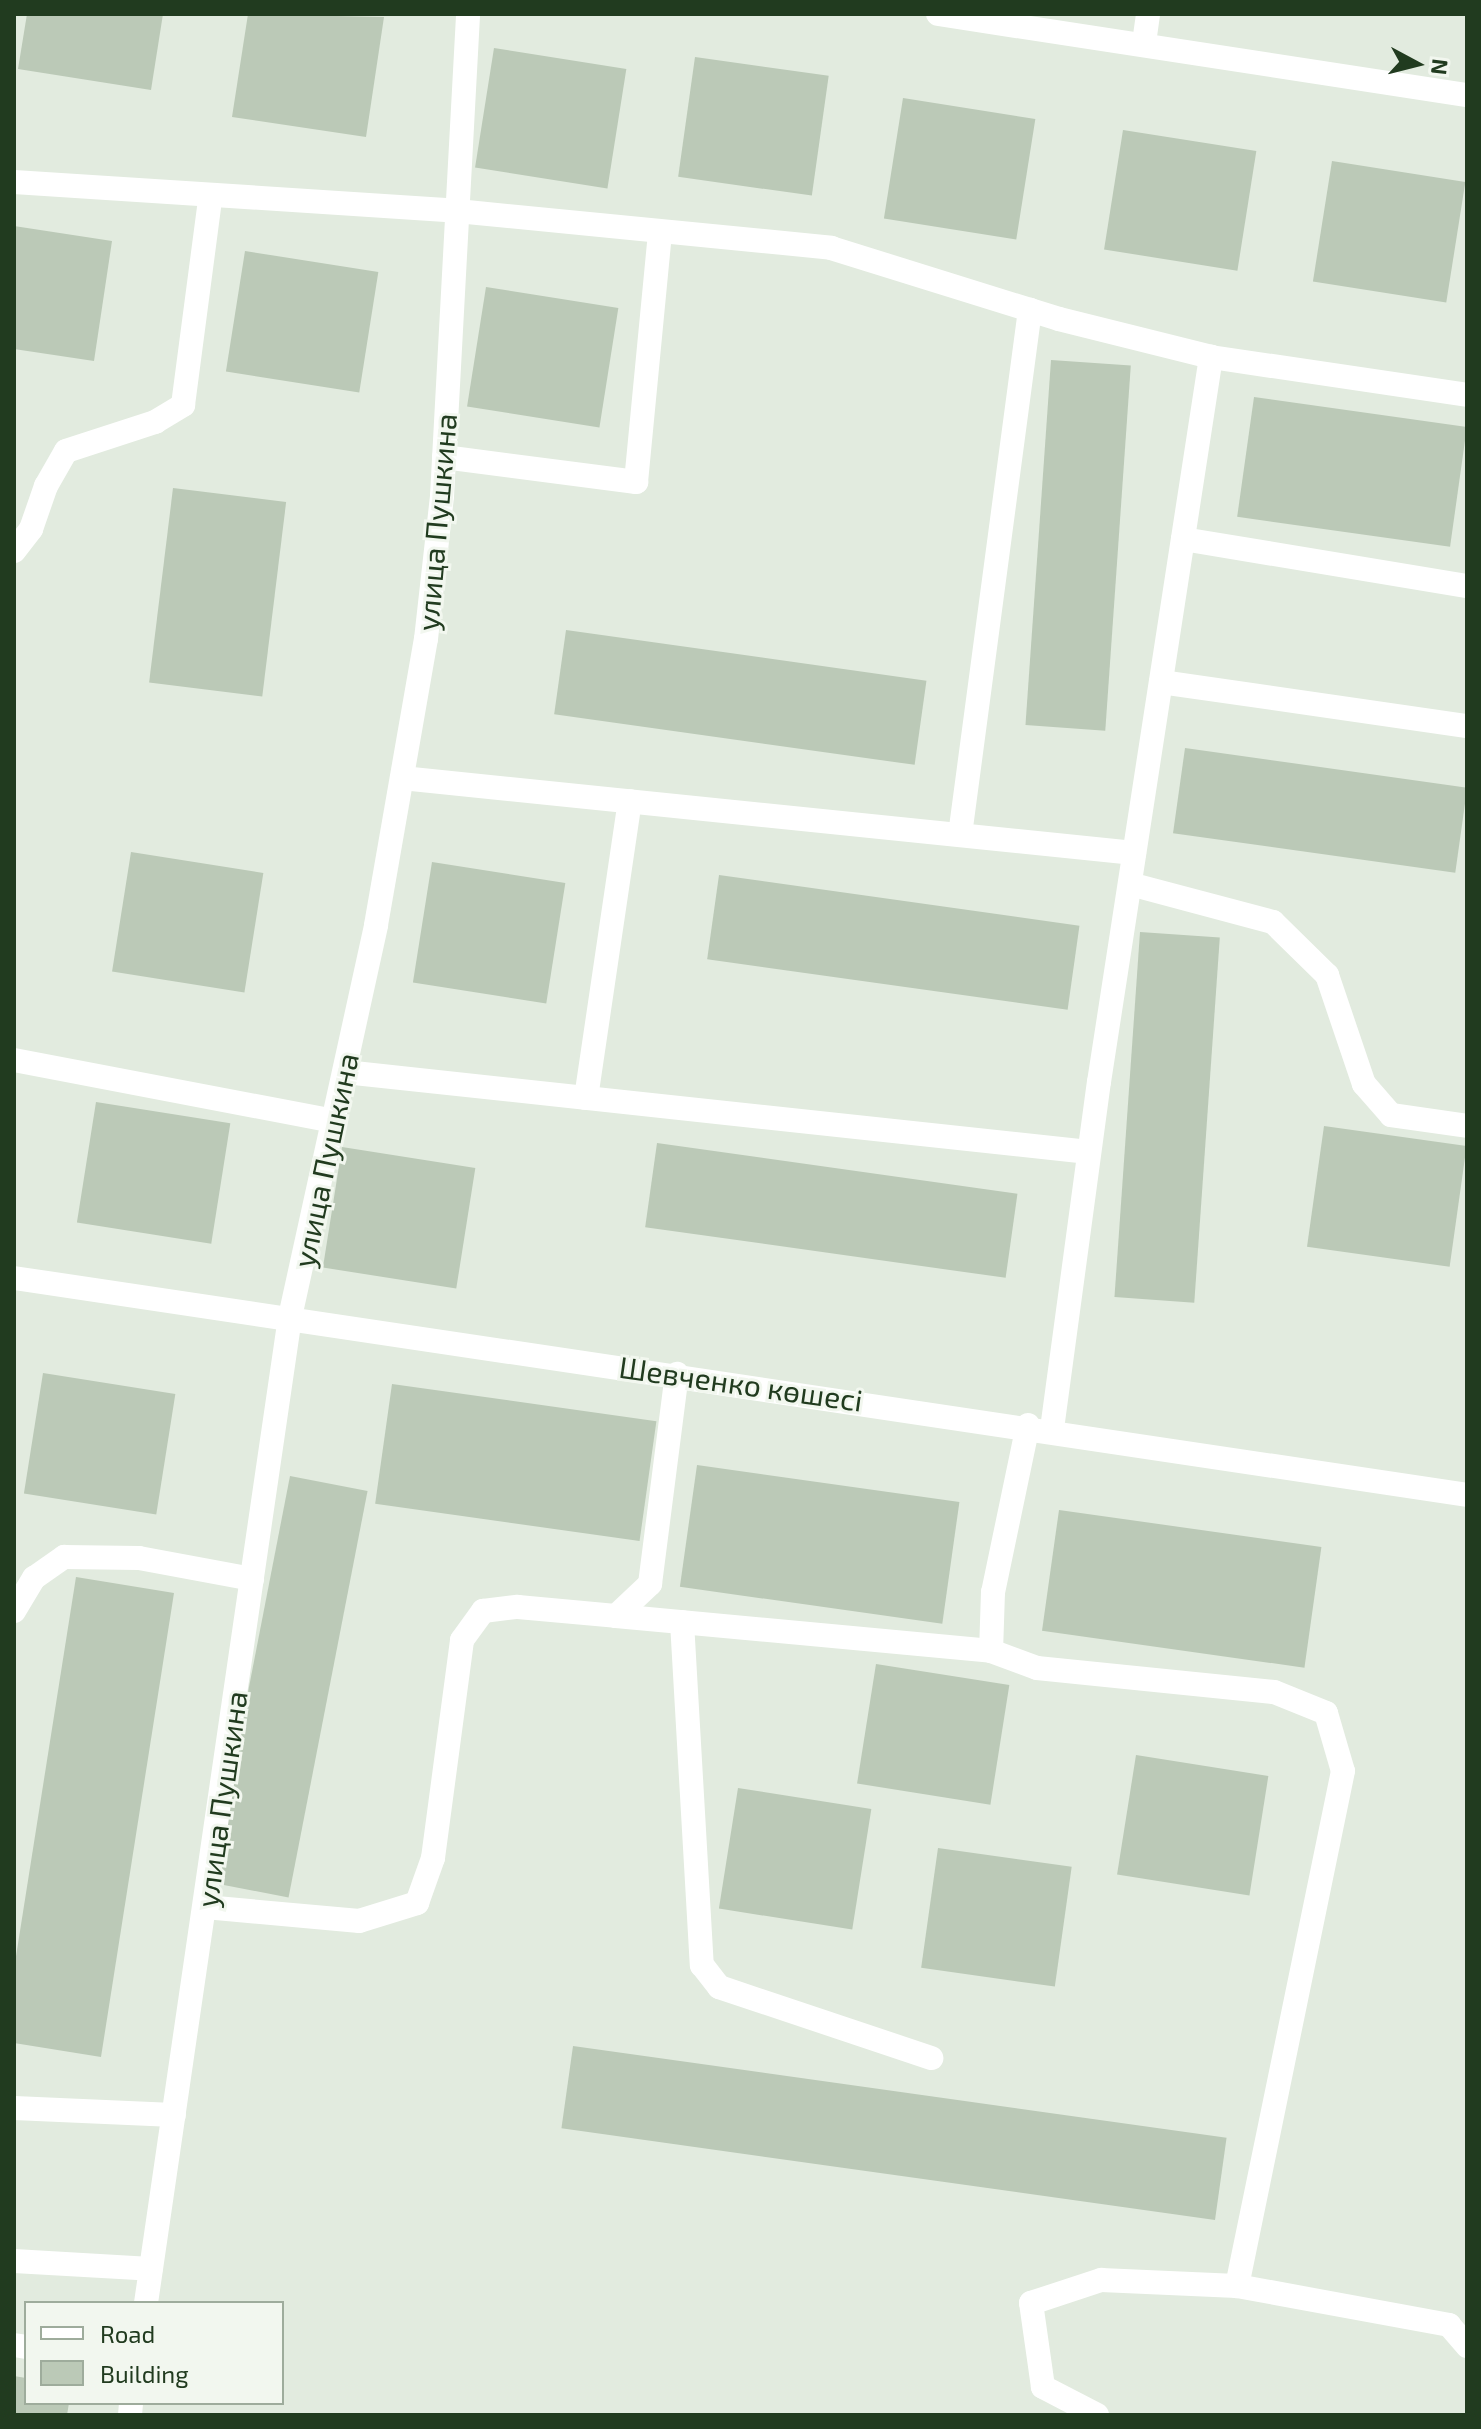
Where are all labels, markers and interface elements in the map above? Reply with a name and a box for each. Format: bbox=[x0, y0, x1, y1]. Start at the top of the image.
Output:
north arrow bbox=[1377, 24, 1457, 104]
text: N bbox=[1427, 57, 1455, 76]
street label: улица Пушкина bbox=[409, 412, 463, 632]
street label: улица Пушкина bbox=[285, 1049, 365, 1271]
street label: Шевченко көшесі bbox=[617, 1348, 865, 1418]
street label: улица Пушкина bbox=[188, 1688, 254, 1910]
legend bbox=[24, 2301, 284, 2405]
text: Road bbox=[100, 2319, 155, 2348]
text: Building bbox=[100, 2359, 189, 2388]

